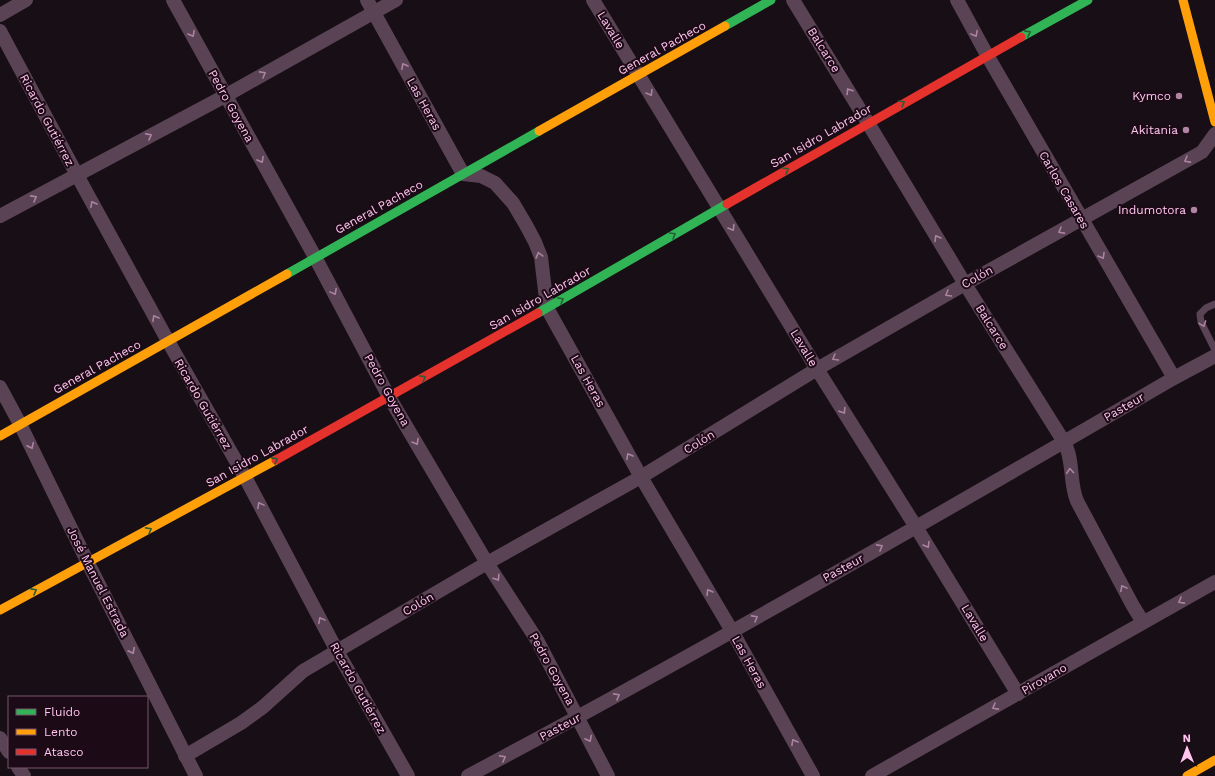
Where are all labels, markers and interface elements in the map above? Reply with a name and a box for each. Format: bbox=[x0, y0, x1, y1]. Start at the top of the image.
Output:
street label: Lavalle bbox=[594, 9, 628, 51]
street label: General Pacheco bbox=[616, 18, 708, 78]
street label: Balcarce bbox=[805, 25, 843, 75]
one-way arrow bbox=[187, 30, 194, 37]
one-way arrow bbox=[971, 30, 978, 37]
one-way arrow bbox=[1024, 30, 1031, 37]
one-way arrow bbox=[401, 63, 408, 70]
street label: Pedro Goyena bbox=[205, 67, 257, 145]
street label: Ricardo Gutiérrez bbox=[17, 72, 77, 168]
one-way arrow bbox=[259, 72, 266, 79]
street label: Las Heras bbox=[404, 75, 444, 133]
one-way arrow bbox=[846, 88, 853, 95]
one-way arrow bbox=[645, 89, 652, 96]
place label: Kymco bbox=[1132, 89, 1171, 103]
marker: Kymco bbox=[1174, 91, 1184, 101]
street label: San Isidro Labrador bbox=[768, 101, 874, 171]
one-way arrow bbox=[898, 101, 905, 108]
place label: Akitania bbox=[1131, 123, 1178, 137]
marker: Akitania bbox=[1181, 125, 1191, 135]
one-way arrow bbox=[145, 134, 152, 141]
street label: Carlos Casares bbox=[1036, 149, 1092, 231]
one-way arrow bbox=[257, 156, 264, 163]
one-way arrow bbox=[1184, 156, 1191, 163]
one-way arrow bbox=[782, 168, 789, 175]
street label: General Pacheco bbox=[333, 177, 425, 237]
one-way arrow bbox=[30, 195, 38, 202]
one-way arrow bbox=[90, 201, 97, 208]
place label: Indumotora bbox=[1118, 203, 1186, 217]
marker: Indumotora bbox=[1189, 205, 1199, 215]
one-way arrow bbox=[727, 224, 734, 231]
one-way arrow bbox=[1058, 226, 1065, 233]
one-way arrow bbox=[669, 232, 677, 239]
one-way arrow bbox=[935, 235, 942, 242]
one-way arrow bbox=[536, 252, 544, 258]
one-way arrow bbox=[1098, 252, 1105, 259]
street label: San Isidro Labrador bbox=[487, 263, 593, 333]
street label: Colón bbox=[959, 263, 995, 291]
one-way arrow bbox=[329, 288, 336, 295]
one-way arrow bbox=[944, 289, 952, 296]
one-way arrow bbox=[557, 297, 564, 304]
street label: Balcarce bbox=[973, 302, 1011, 352]
one-way arrow bbox=[153, 315, 160, 322]
one-way arrow bbox=[1198, 320, 1207, 327]
street label: Lavalle bbox=[787, 327, 821, 369]
street label: General Pacheco bbox=[51, 337, 143, 397]
street label: Pedro Goyena bbox=[361, 351, 413, 429]
street label: Las Heras bbox=[568, 352, 608, 410]
one-way arrow bbox=[832, 354, 839, 361]
street label: Ricardo Gutiérrez bbox=[171, 356, 235, 452]
one-way arrow bbox=[419, 375, 426, 382]
street label: Pasteur bbox=[1101, 390, 1147, 424]
one-way arrow bbox=[839, 407, 846, 414]
street label: San Isidro Labrador bbox=[203, 422, 311, 490]
street label: Colón bbox=[681, 427, 717, 457]
one-way arrow bbox=[412, 438, 419, 445]
one-way arrow bbox=[26, 442, 34, 450]
one-way arrow bbox=[627, 453, 634, 460]
one-way arrow bbox=[271, 458, 278, 465]
one-way arrow bbox=[1066, 468, 1075, 474]
one-way arrow bbox=[257, 502, 265, 509]
street label: José Manuel Estrada bbox=[64, 524, 132, 640]
one-way arrow bbox=[145, 527, 152, 534]
one-way arrow bbox=[922, 541, 930, 548]
one-way arrow bbox=[876, 545, 883, 552]
street label: Pasteur bbox=[820, 551, 866, 585]
one-way arrow bbox=[492, 574, 500, 581]
one-way arrow bbox=[1121, 585, 1128, 593]
one-way arrow bbox=[30, 589, 38, 596]
one-way arrow bbox=[707, 589, 714, 596]
street label: Colón bbox=[400, 590, 436, 618]
one-way arrow bbox=[1178, 596, 1185, 603]
street label: Lavalle bbox=[958, 602, 992, 644]
one-way arrow bbox=[751, 615, 758, 623]
one-way arrow bbox=[318, 617, 325, 624]
street label: Pedro Goyena bbox=[526, 630, 578, 708]
street label: Las Heras bbox=[729, 633, 769, 691]
street label: Ricardo Gutiérrez bbox=[327, 640, 389, 736]
one-way arrow bbox=[127, 646, 135, 654]
street label: Pirovano bbox=[1019, 660, 1069, 698]
one-way arrow bbox=[613, 693, 620, 700]
legend bbox=[8, 696, 148, 768]
one-way arrow bbox=[992, 702, 999, 709]
text: Fluido bbox=[44, 705, 80, 719]
street label: Pasteur bbox=[537, 710, 583, 744]
text: Lento bbox=[44, 725, 78, 739]
north arrow bbox=[1167, 728, 1207, 768]
text: N bbox=[1183, 732, 1191, 745]
one-way arrow bbox=[584, 735, 592, 743]
one-way arrow bbox=[791, 739, 798, 746]
text: Atasco bbox=[44, 745, 84, 759]
one-way arrow bbox=[499, 755, 506, 762]

